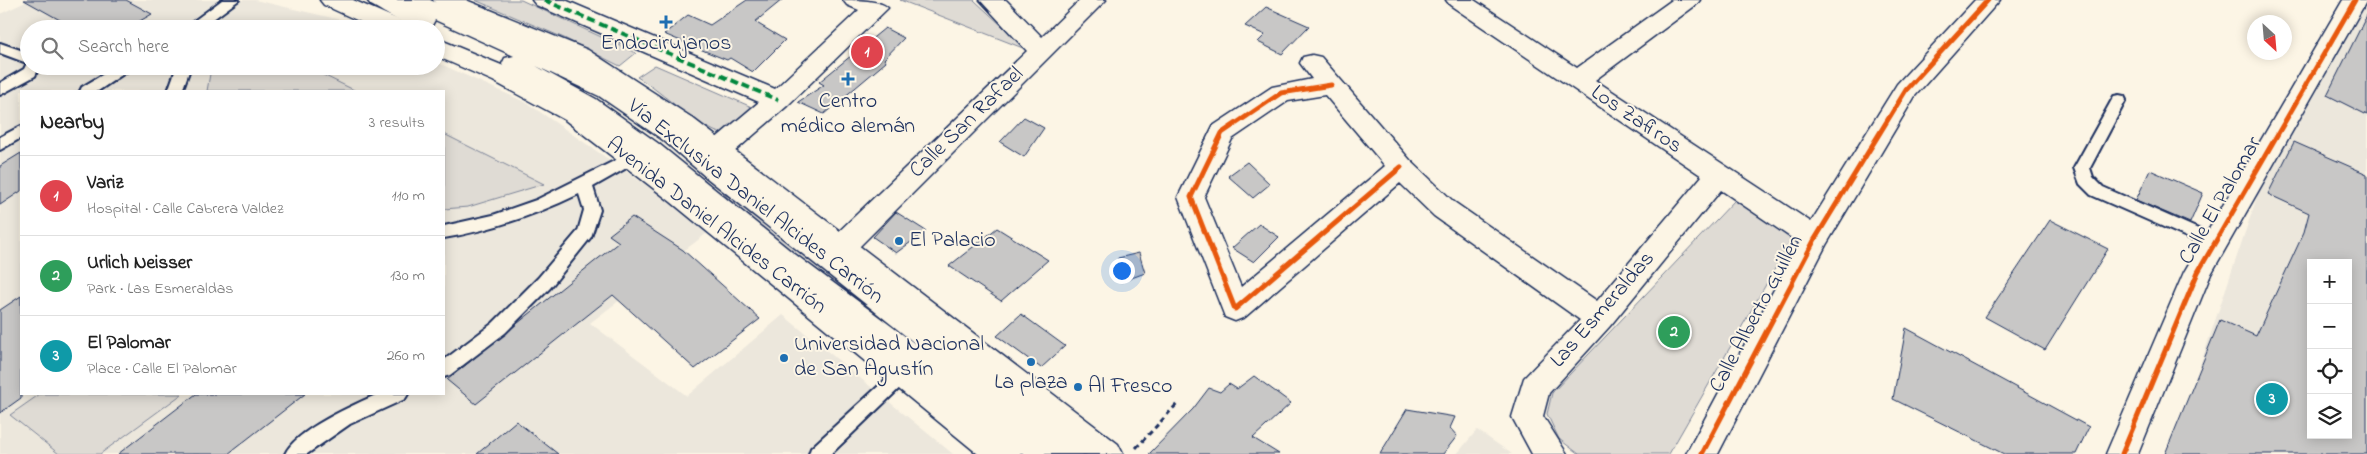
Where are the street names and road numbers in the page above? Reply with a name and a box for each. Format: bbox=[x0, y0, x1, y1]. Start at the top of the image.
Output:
street label: Calle San Rafael bbox=[902, 60, 1032, 186]
street label: Los Zafiros bbox=[1584, 78, 1688, 162]
street label: Vía Exclusiva Daniel Alcides Carrión bbox=[619, 91, 890, 312]
street label: Avenida Daniel Alcides Carrión bbox=[599, 129, 833, 323]
street label: Calle El Palomar bbox=[2171, 131, 2271, 271]
street label: Calle Alberto Guillén bbox=[1702, 229, 1812, 399]
street label: Las Esmeraldas bbox=[1543, 244, 1663, 376]

